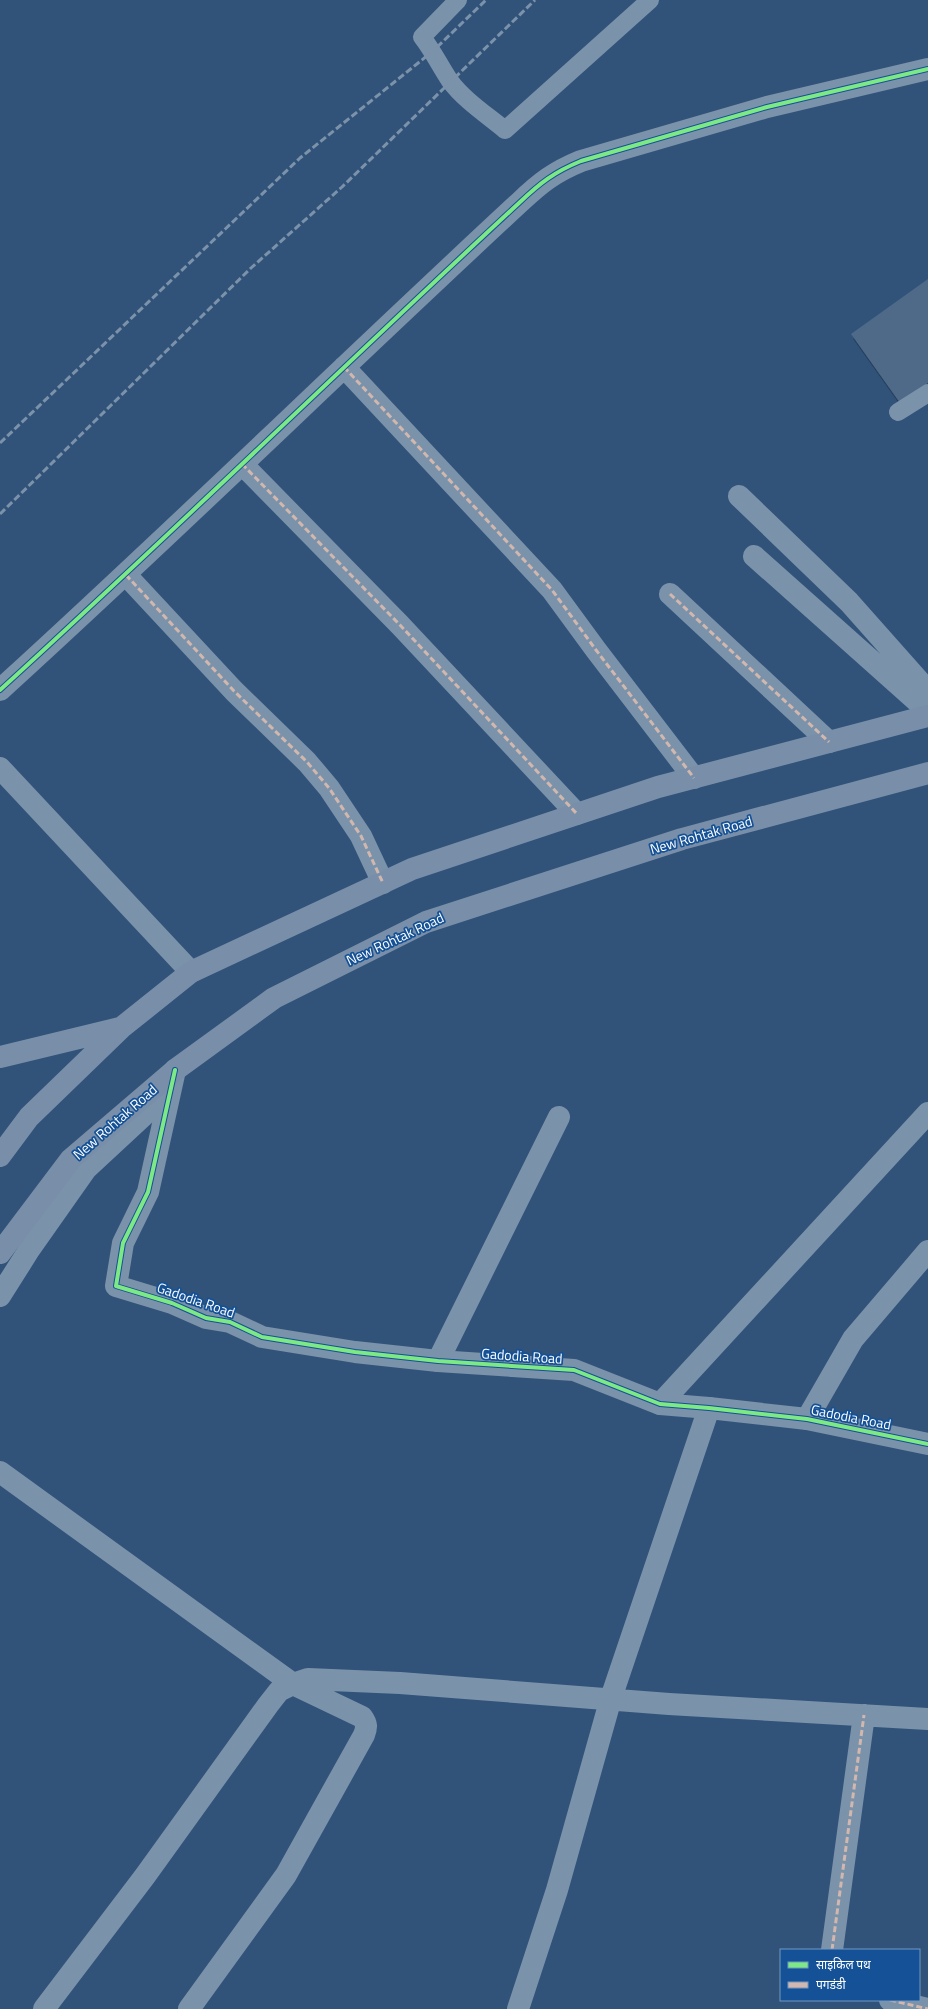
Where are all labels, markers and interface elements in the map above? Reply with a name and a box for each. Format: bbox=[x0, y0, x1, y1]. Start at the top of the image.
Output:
street label: New Rohtak Road bbox=[647, 810, 754, 859]
street label: New Rohtak Road bbox=[343, 907, 447, 970]
street label: New Rohtak Road bbox=[68, 1079, 161, 1164]
street label: Gadodia Road bbox=[154, 1276, 238, 1323]
street label: Gadodia Road bbox=[481, 1342, 563, 1369]
street label: Gadodia Road bbox=[809, 1398, 893, 1435]
legend bbox=[780, 1949, 920, 2001]
text: साइकिल पथ bbox=[816, 1955, 871, 1974]
text: पगडंडी bbox=[816, 1975, 846, 1994]

